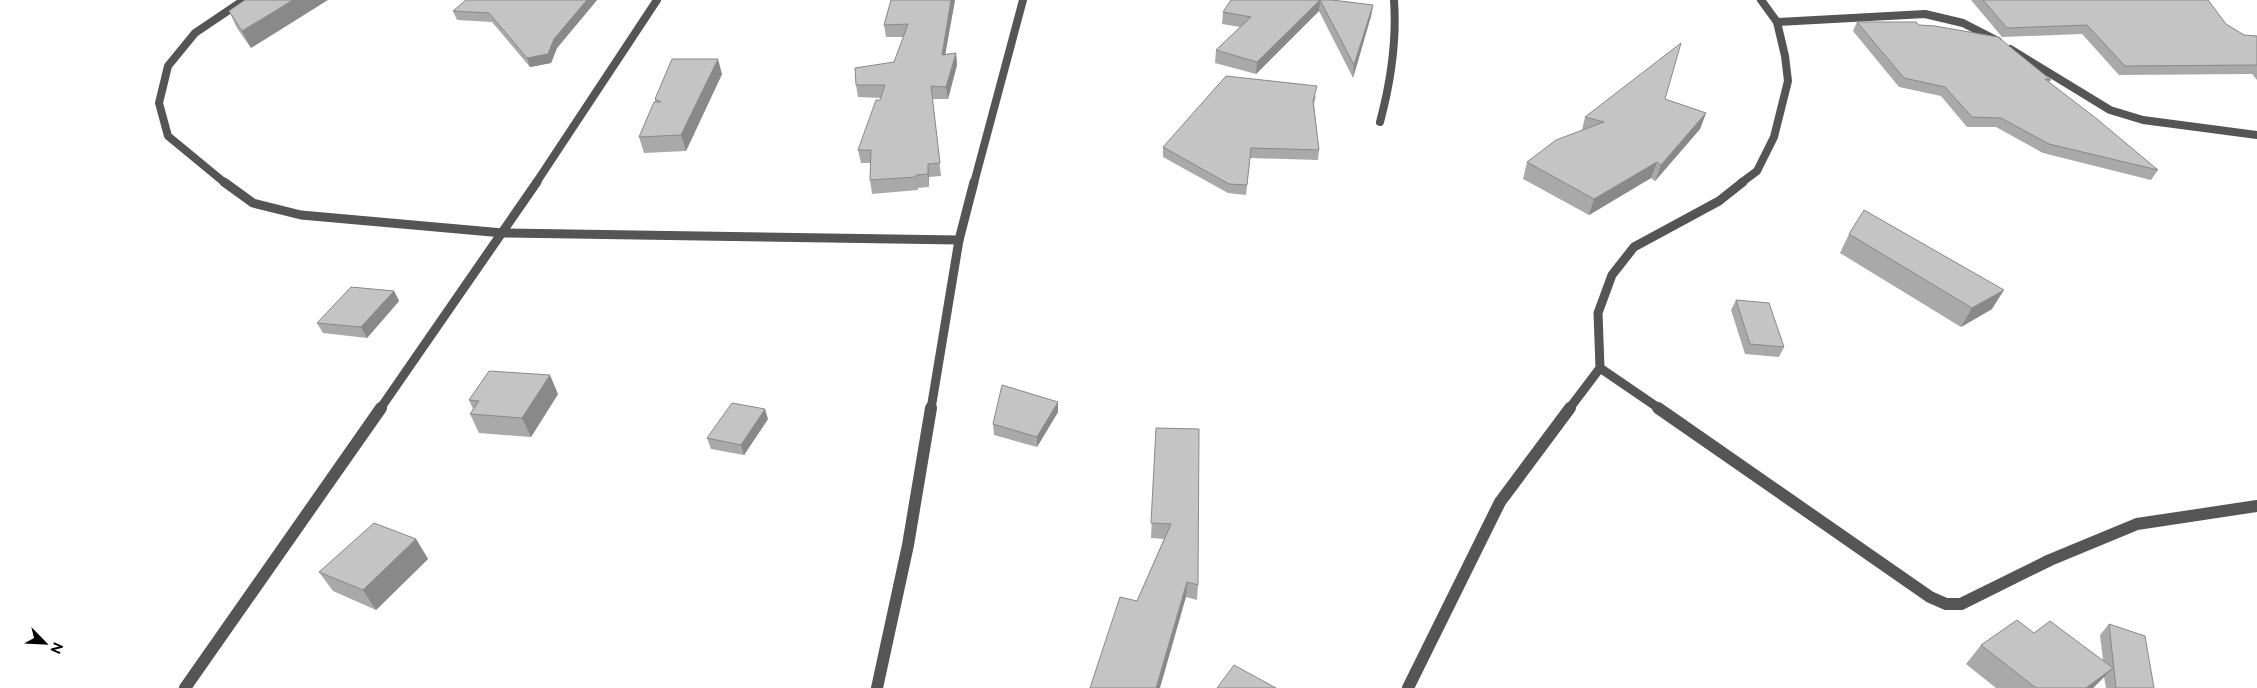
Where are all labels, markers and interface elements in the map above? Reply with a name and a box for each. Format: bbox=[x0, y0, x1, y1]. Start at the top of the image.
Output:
north arrow bbox=[20, 618, 70, 668]
text: N bbox=[47, 640, 66, 656]

